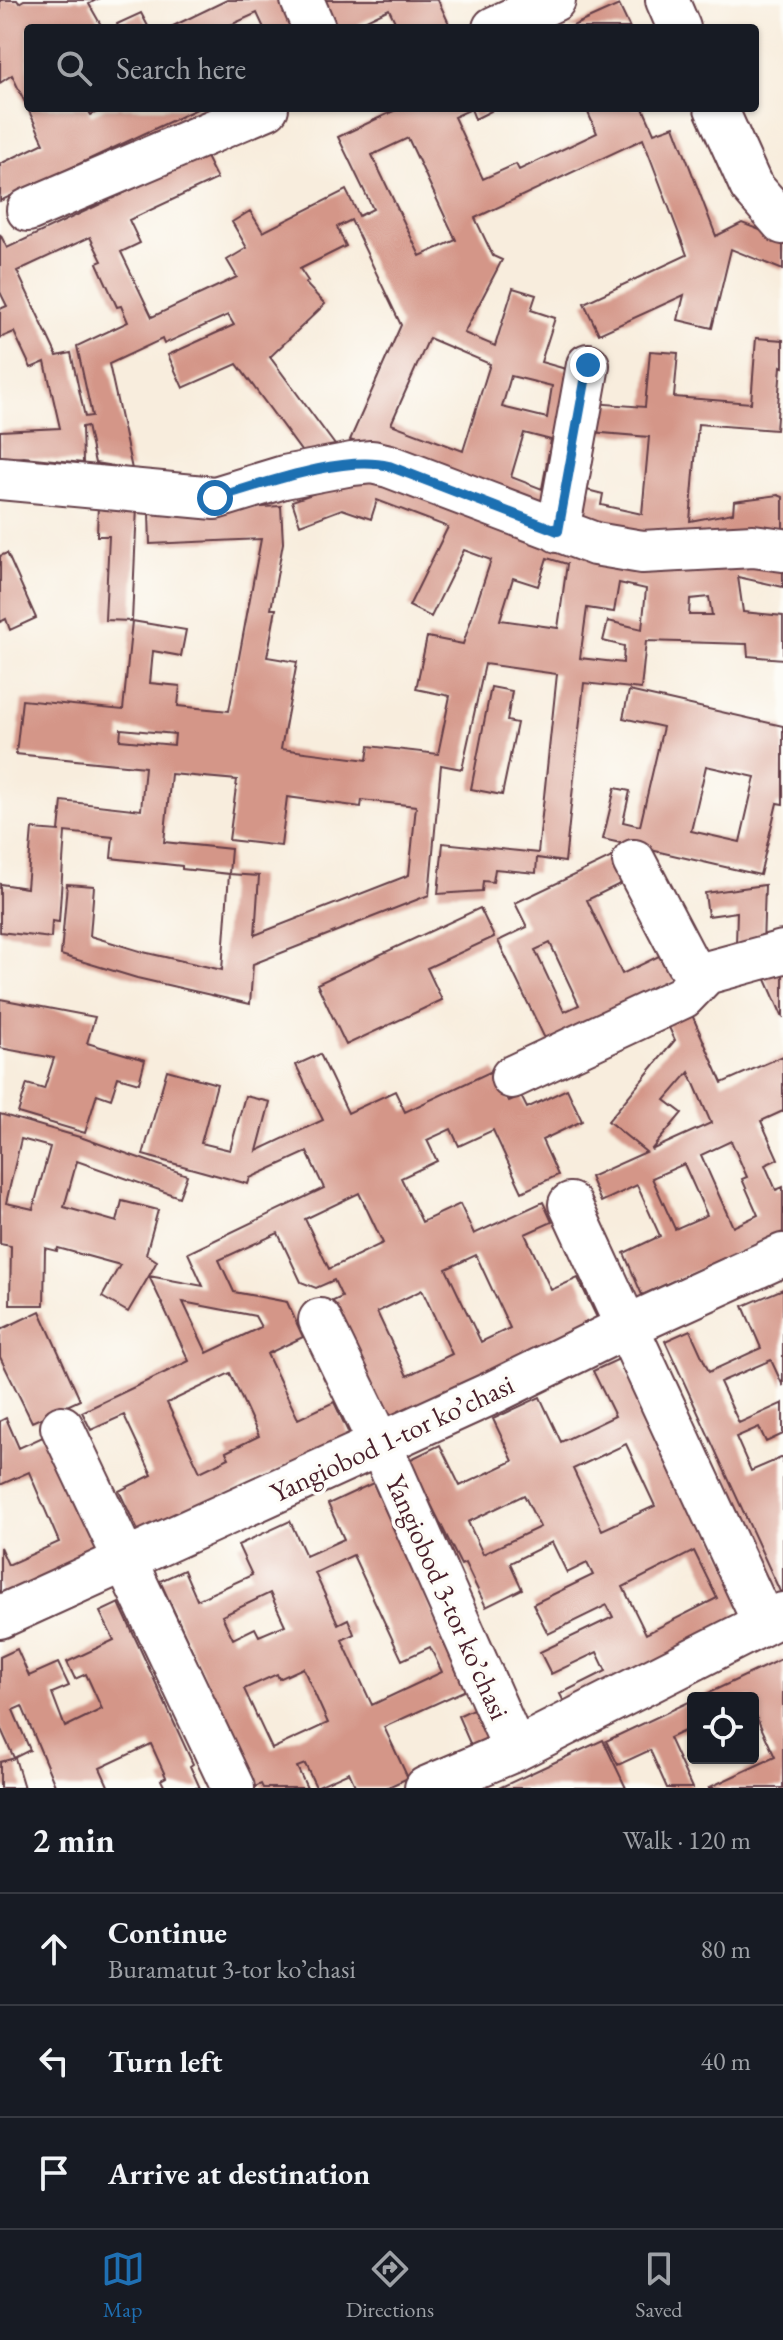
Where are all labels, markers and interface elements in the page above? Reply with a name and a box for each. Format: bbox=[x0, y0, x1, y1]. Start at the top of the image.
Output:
search box bbox=[24, 24, 759, 112]
icon: search bbox=[52, 46, 96, 90]
text: Search here bbox=[116, 49, 246, 88]
route end bbox=[570, 347, 606, 383]
route start bbox=[197, 480, 233, 516]
street label: Yangiobod 1-tor koʼchasi bbox=[265, 1366, 520, 1510]
street label: Yangiobod 3-tor koʼchasi bbox=[378, 1469, 518, 1725]
map controls bbox=[687, 1692, 759, 1764]
button: locate bbox=[687, 1692, 759, 1764]
text: 2 min bbox=[32, 1818, 115, 1862]
text: Walk · 120 m bbox=[623, 1823, 751, 1857]
text: Continue bbox=[108, 1913, 227, 1952]
icon: ahead bbox=[32, 1927, 76, 1971]
text: 80 m bbox=[701, 1932, 751, 1966]
text: Buramatut 3-tor koʼchasi bbox=[108, 1952, 356, 1986]
icon: left bbox=[32, 2039, 76, 2083]
text: Turn left bbox=[108, 2042, 222, 2081]
text: 40 m bbox=[701, 2044, 751, 2078]
icon: arrive bbox=[32, 2151, 76, 2195]
text: Arrive at destination bbox=[108, 2154, 370, 2193]
tab: Map bbox=[101, 2247, 145, 2324]
tab: Directions bbox=[346, 2247, 434, 2324]
tab: Saved bbox=[635, 2247, 682, 2324]

